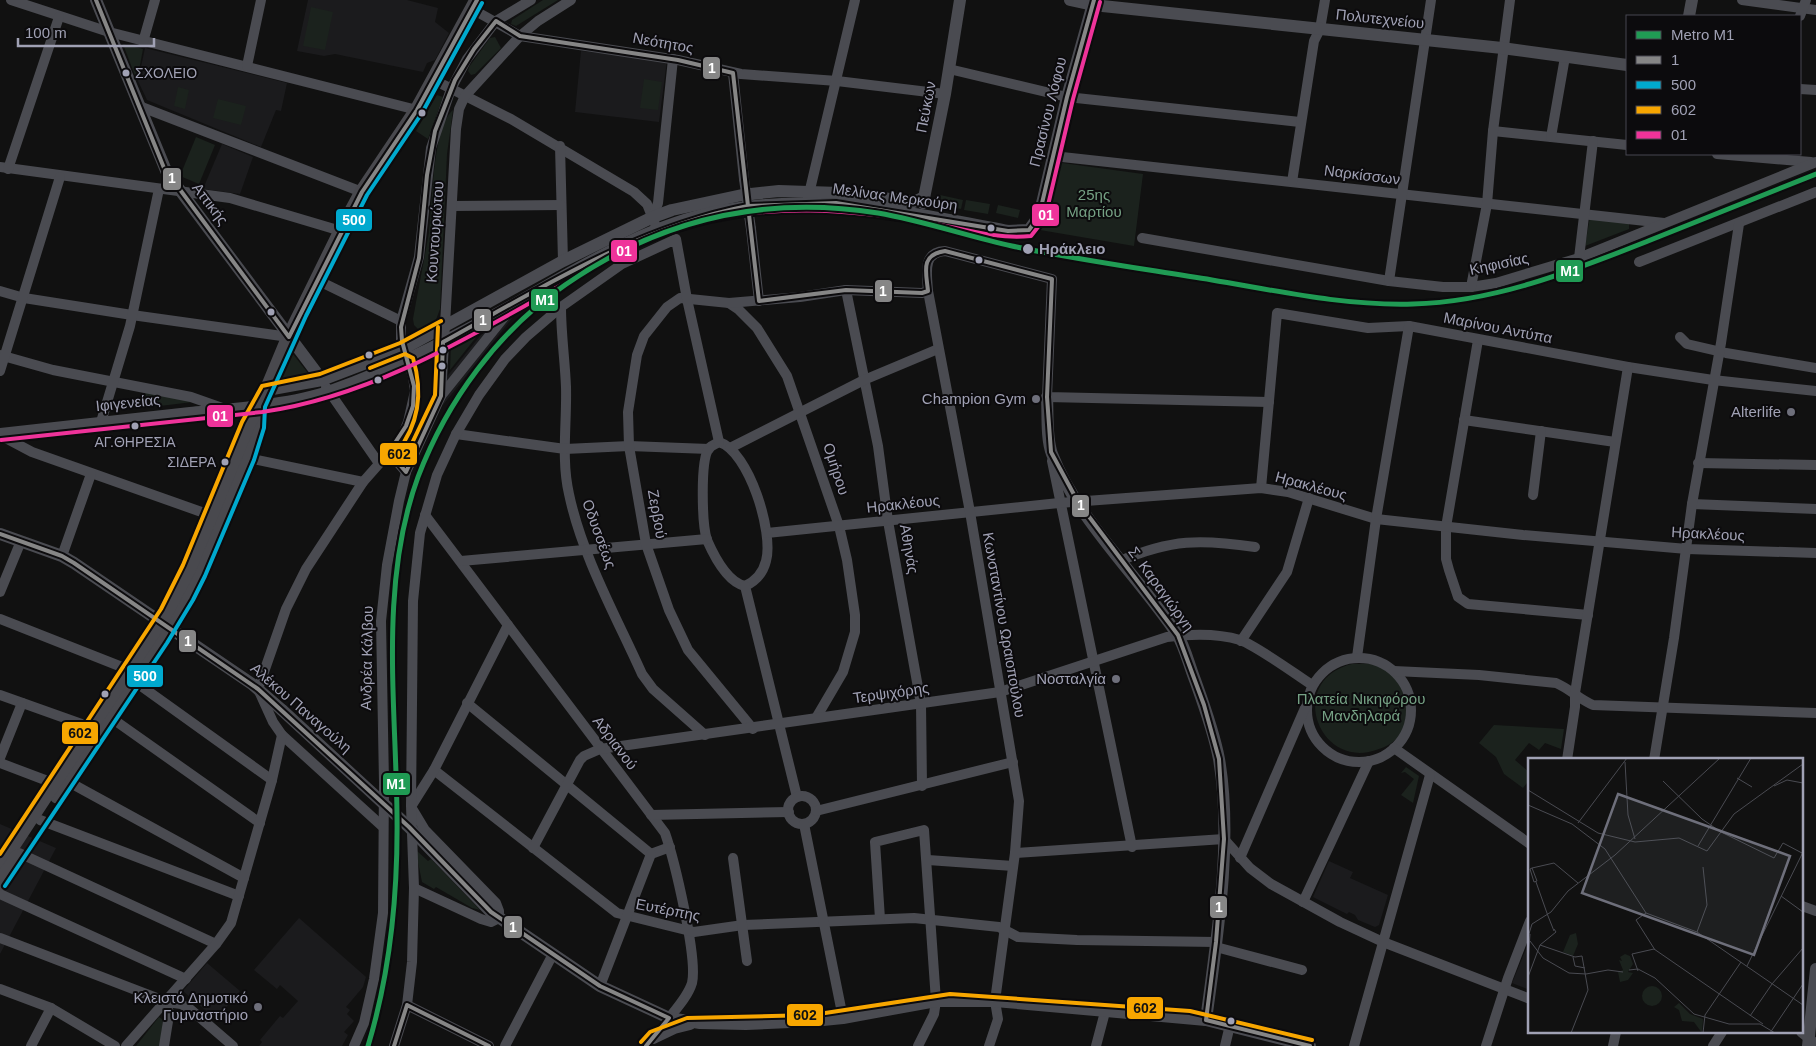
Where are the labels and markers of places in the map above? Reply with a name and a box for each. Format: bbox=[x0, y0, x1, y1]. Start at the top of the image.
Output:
place label: ΣΧΟΛΕΙΟ bbox=[135, 65, 197, 81]
marker: ΣΧΟΛΕΙΟ bbox=[121, 68, 131, 78]
unlabelled marker bbox=[417, 108, 427, 118]
unlabelled marker bbox=[986, 223, 996, 233]
place label: Ηράκλειο bbox=[1039, 240, 1106, 257]
marker: Ηράκλειο bbox=[1021, 242, 1035, 256]
unlabelled marker bbox=[974, 255, 984, 265]
unlabelled marker bbox=[266, 307, 276, 317]
unlabelled marker bbox=[438, 345, 448, 355]
unlabelled marker bbox=[364, 350, 374, 360]
unlabelled marker bbox=[437, 361, 447, 371]
unlabelled marker bbox=[373, 375, 383, 385]
place label: Champion Gym bbox=[922, 390, 1026, 407]
marker: Champion Gym bbox=[1030, 393, 1042, 405]
place label: Alterlife bbox=[1731, 403, 1781, 420]
marker: Alterlife bbox=[1785, 406, 1797, 418]
marker: ΑΓ.ΘΗΡΕΣΙΑ bbox=[130, 421, 140, 431]
place label: ΑΓ.ΘΗΡΕΣΙΑ bbox=[95, 434, 176, 450]
place label: ΣΙΔΕΡΑ bbox=[167, 454, 217, 470]
marker: ΣΙΔΕΡΑ bbox=[220, 457, 230, 467]
place label: Νοσταλγία bbox=[1036, 670, 1106, 687]
marker: Νοσταλγία bbox=[1110, 673, 1122, 685]
unlabelled marker bbox=[100, 689, 110, 699]
place label: Κλειστό Δημοτικό Γυμναστήριο bbox=[134, 989, 248, 1023]
marker: Κλειστό Δημοτικό Γυμναστήριο bbox=[252, 1001, 264, 1013]
unlabelled marker bbox=[1226, 1016, 1236, 1026]

